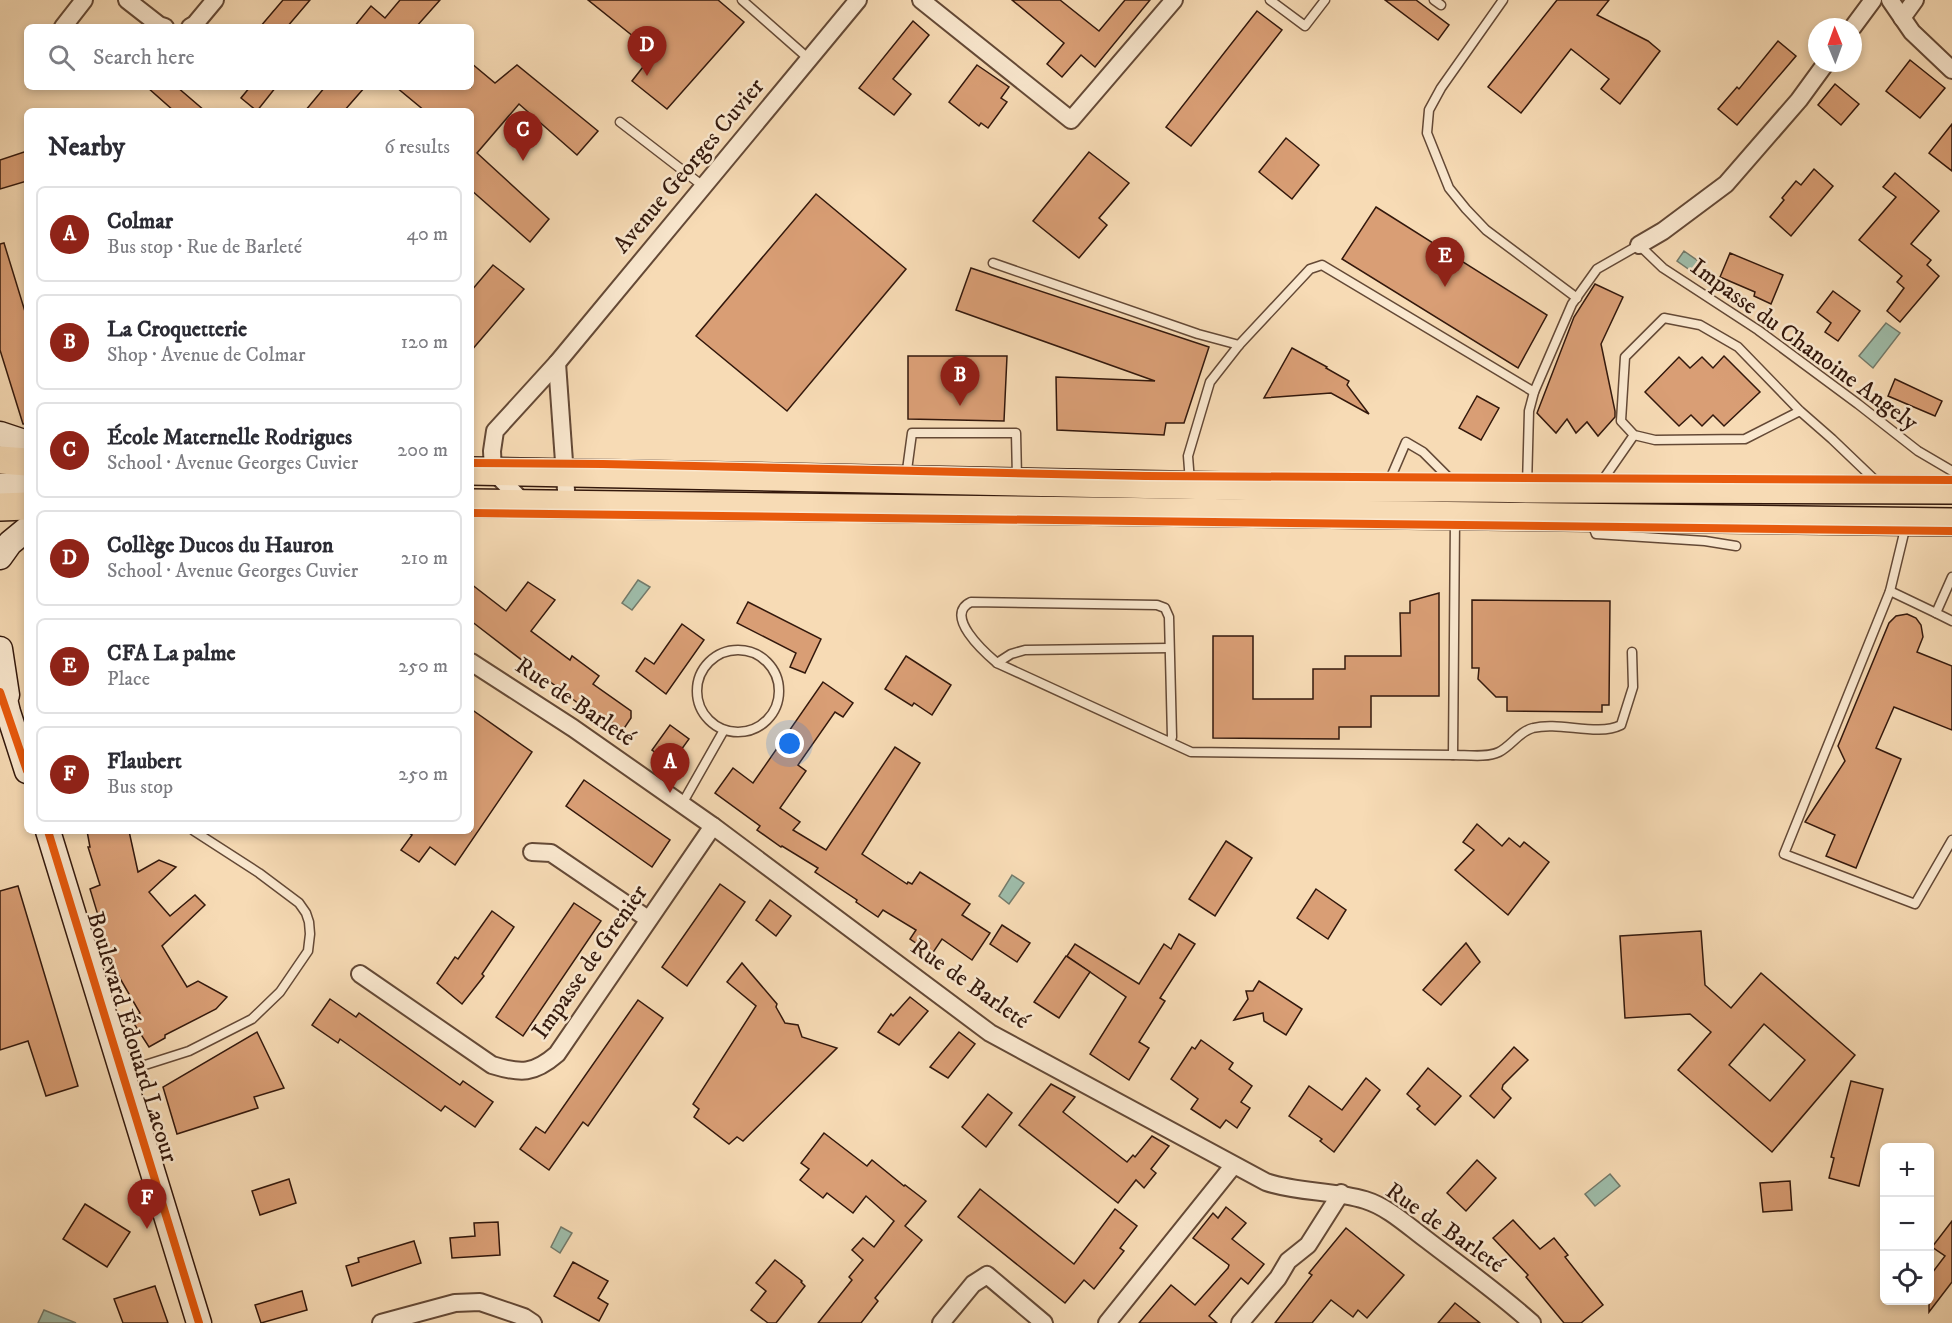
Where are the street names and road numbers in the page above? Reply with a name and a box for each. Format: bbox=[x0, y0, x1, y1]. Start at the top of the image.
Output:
street label: Avenue Georges Cuvier bbox=[607, 72, 771, 260]
street label: Impasse du Chanoine Angely bbox=[1684, 252, 1924, 438]
street label: Rue de Barleté bbox=[509, 651, 641, 753]
street label: Impasse de Grenier bbox=[526, 879, 654, 1045]
street label: Boulevard Édouard Lacour bbox=[80, 908, 184, 1166]
street label: Rue de Barleté bbox=[905, 932, 1035, 1036]
street label: Rue de Barleté bbox=[1380, 1176, 1510, 1280]

